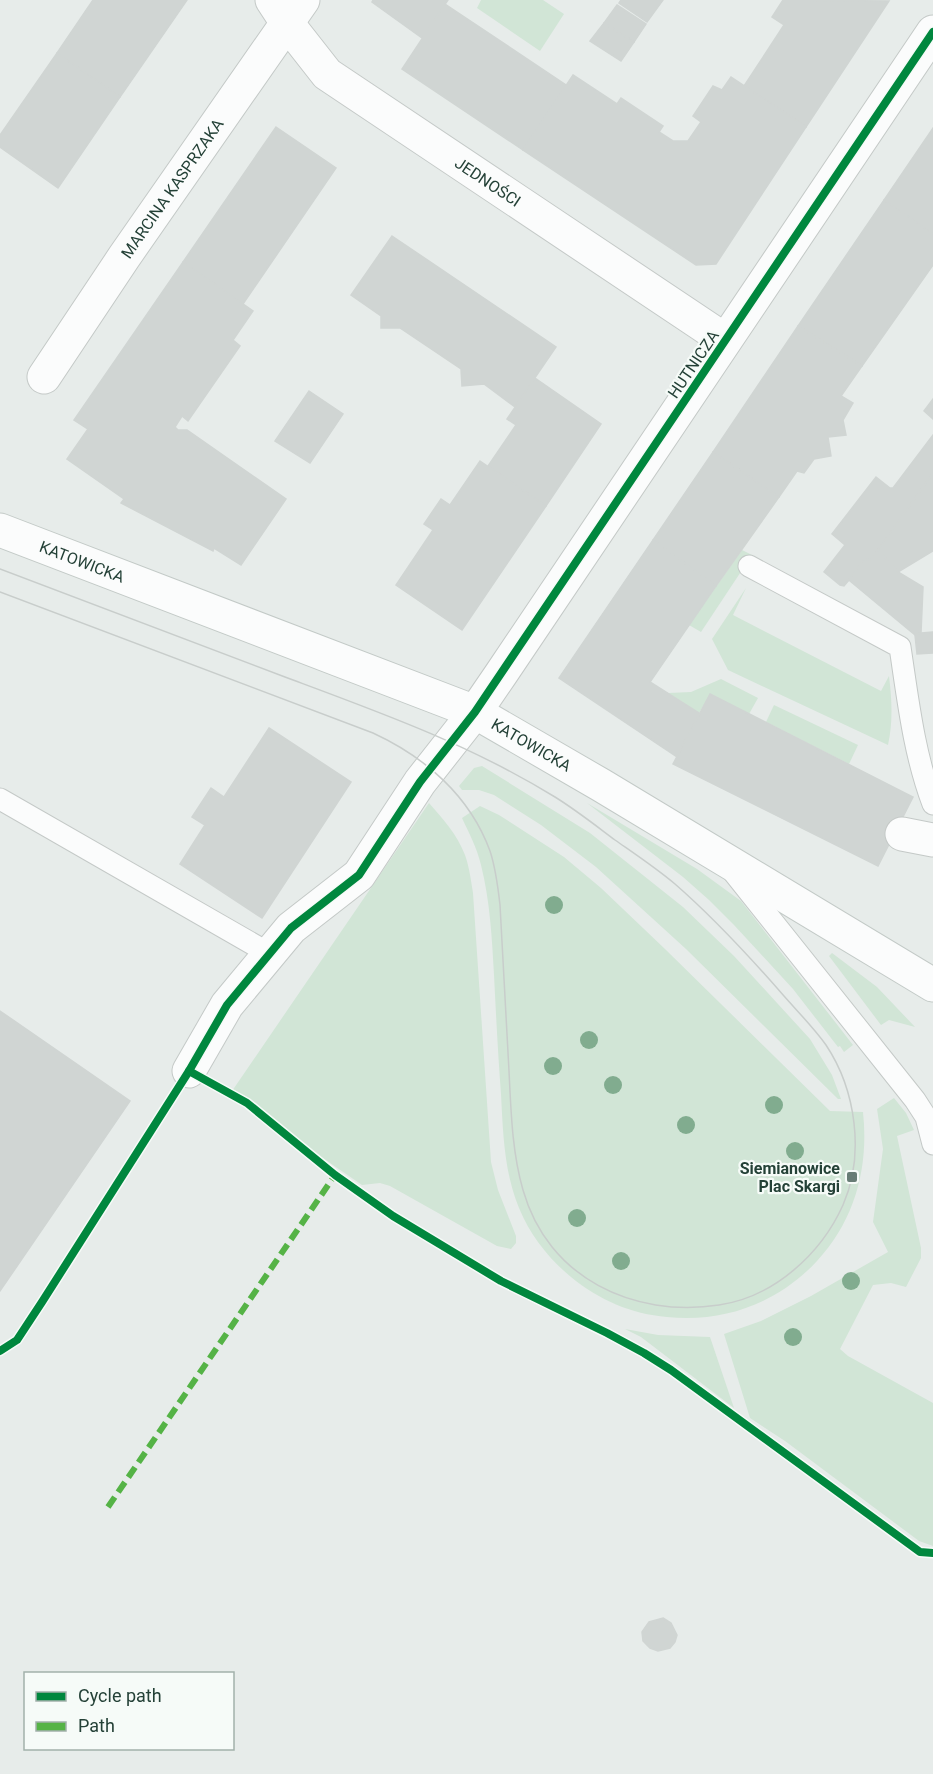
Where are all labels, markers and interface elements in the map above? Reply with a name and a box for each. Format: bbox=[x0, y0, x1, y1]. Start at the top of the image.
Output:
street label: MARCINA KASPRZAKA bbox=[117, 115, 228, 262]
street label: JEDNOŚCI bbox=[451, 153, 524, 211]
street label: HUTNICZA bbox=[664, 326, 723, 402]
street label: KATOWICKA bbox=[37, 537, 128, 587]
street label: KATOWICKA bbox=[488, 715, 575, 776]
place label: Siemianowice Plac Skargi bbox=[740, 1159, 840, 1196]
marker: Siemianowice Plac Skargi bbox=[845, 1170, 859, 1184]
legend bbox=[24, 1672, 234, 1750]
text: Cycle path bbox=[78, 1685, 162, 1706]
text: Path bbox=[78, 1715, 115, 1736]

